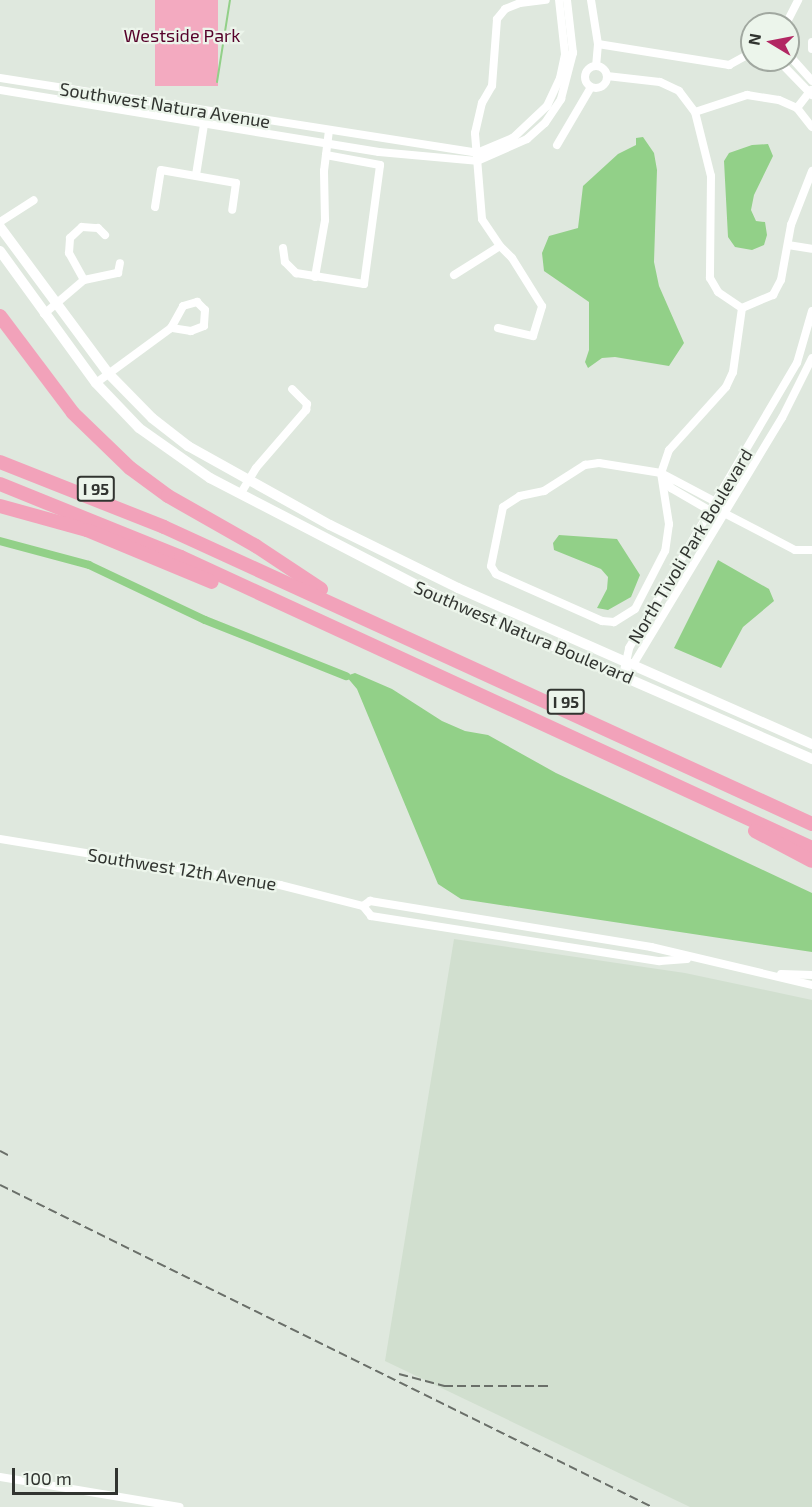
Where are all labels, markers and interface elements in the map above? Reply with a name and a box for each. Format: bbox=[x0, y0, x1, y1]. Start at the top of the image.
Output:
north arrow bbox=[740, 12, 800, 72]
park label: Westside Park bbox=[124, 24, 240, 46]
text: N bbox=[743, 32, 764, 46]
street label: Southwest Natura Avenue bbox=[58, 78, 272, 132]
street label: North Tivoli Park Boulevard bbox=[623, 444, 757, 648]
road number: I 95 bbox=[76, 476, 116, 502]
street label: Southwest Natura Boulevard bbox=[411, 576, 637, 688]
road number: I 95 bbox=[546, 689, 586, 715]
street label: Southwest 12th Avenue bbox=[86, 843, 278, 895]
scale bar bbox=[15, 1456, 122, 1494]
text: 100 m bbox=[23, 1467, 72, 1489]

